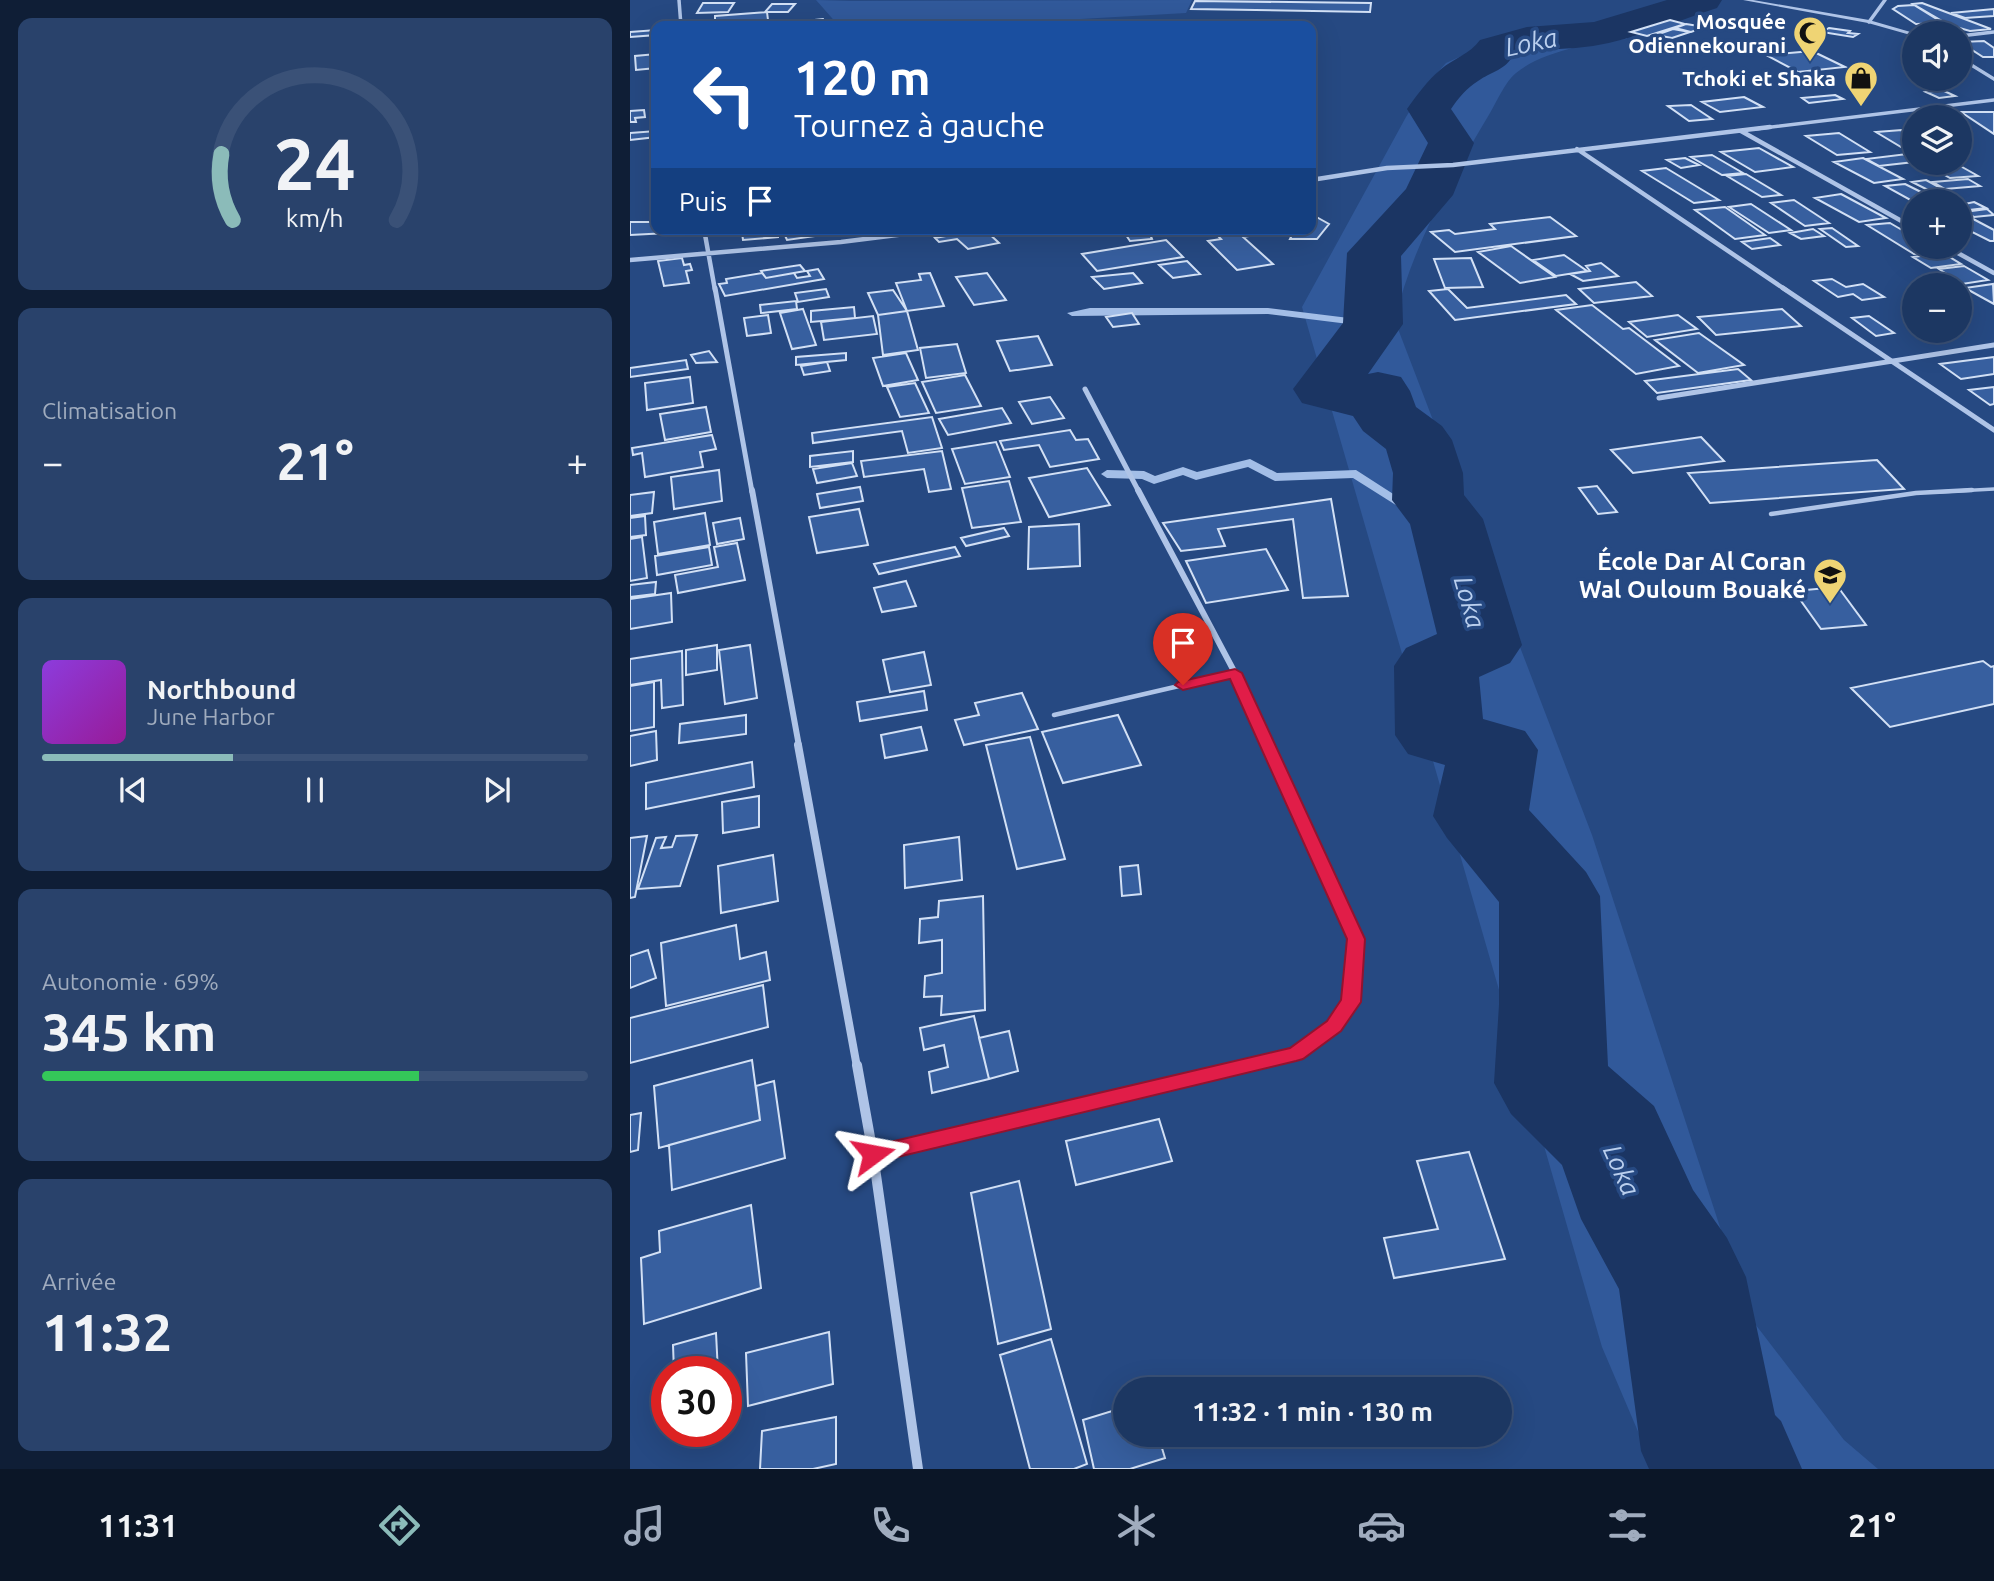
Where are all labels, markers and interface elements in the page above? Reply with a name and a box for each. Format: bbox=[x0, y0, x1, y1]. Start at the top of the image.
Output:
place label: Mosquée Odiennekourani bbox=[1628, 9, 1786, 57]
mosque icon: Mosquée Odiennekourani bbox=[1791, 14, 1829, 63]
map controls bbox=[1902, 21, 1972, 343]
button: sound bbox=[1902, 21, 1972, 91]
water label: Loka bbox=[1502, 22, 1560, 62]
icon: left bbox=[679, 49, 770, 140]
text: 120 m bbox=[794, 49, 931, 104]
shop icon: Tchoki et Shaka bbox=[1842, 59, 1880, 108]
place label: Tchoki et Shaka bbox=[1682, 66, 1836, 90]
button: layers bbox=[1902, 105, 1972, 175]
text: Tournez à gauche bbox=[794, 107, 1045, 143]
text: 24 bbox=[274, 122, 356, 204]
icon: arrive bbox=[741, 182, 779, 220]
text: Puis bbox=[679, 187, 727, 216]
button: + bbox=[1902, 189, 1972, 259]
text: km/h bbox=[286, 204, 344, 232]
button: − bbox=[1902, 273, 1972, 343]
text: Climatisation bbox=[42, 398, 177, 423]
text: 21° bbox=[276, 432, 354, 490]
text: − bbox=[42, 441, 63, 483]
text: + bbox=[567, 441, 588, 483]
place label: École Dar Al Coran Wal Ouloum Bouaké bbox=[1579, 546, 1806, 603]
school or university icon: École Dar Al Coran Wal Ouloum Bouaké bbox=[1811, 556, 1849, 605]
water label: Loka bbox=[1449, 573, 1491, 631]
pin bbox=[1153, 613, 1213, 685]
icon: arrive bbox=[1164, 624, 1202, 662]
text: Northbound bbox=[147, 675, 296, 704]
text: June Harbor bbox=[147, 704, 275, 729]
icon: previous bbox=[114, 771, 152, 809]
icon: pause bbox=[296, 771, 334, 809]
icon: next bbox=[478, 771, 516, 809]
text: Autonomie · 69% bbox=[42, 969, 219, 994]
text: 345 km bbox=[42, 1003, 216, 1061]
position arrow bbox=[836, 1117, 910, 1191]
water label: Loka bbox=[1598, 1140, 1646, 1200]
text: Arrivée bbox=[42, 1269, 117, 1294]
text: 11:32 bbox=[42, 1303, 172, 1361]
speed limit sign: 30 bbox=[651, 1356, 742, 1447]
text: 11:32 · 1 min · 130 m bbox=[1192, 1397, 1433, 1426]
icon: directions bbox=[375, 1501, 424, 1550]
icon: music bbox=[620, 1501, 669, 1550]
icon: phone bbox=[866, 1501, 915, 1550]
icon: climate bbox=[1112, 1501, 1161, 1550]
icon: car bbox=[1357, 1501, 1406, 1550]
icon: filters bbox=[1603, 1501, 1652, 1550]
text: 11:31 bbox=[98, 1507, 178, 1543]
text: 21° bbox=[1848, 1507, 1896, 1543]

